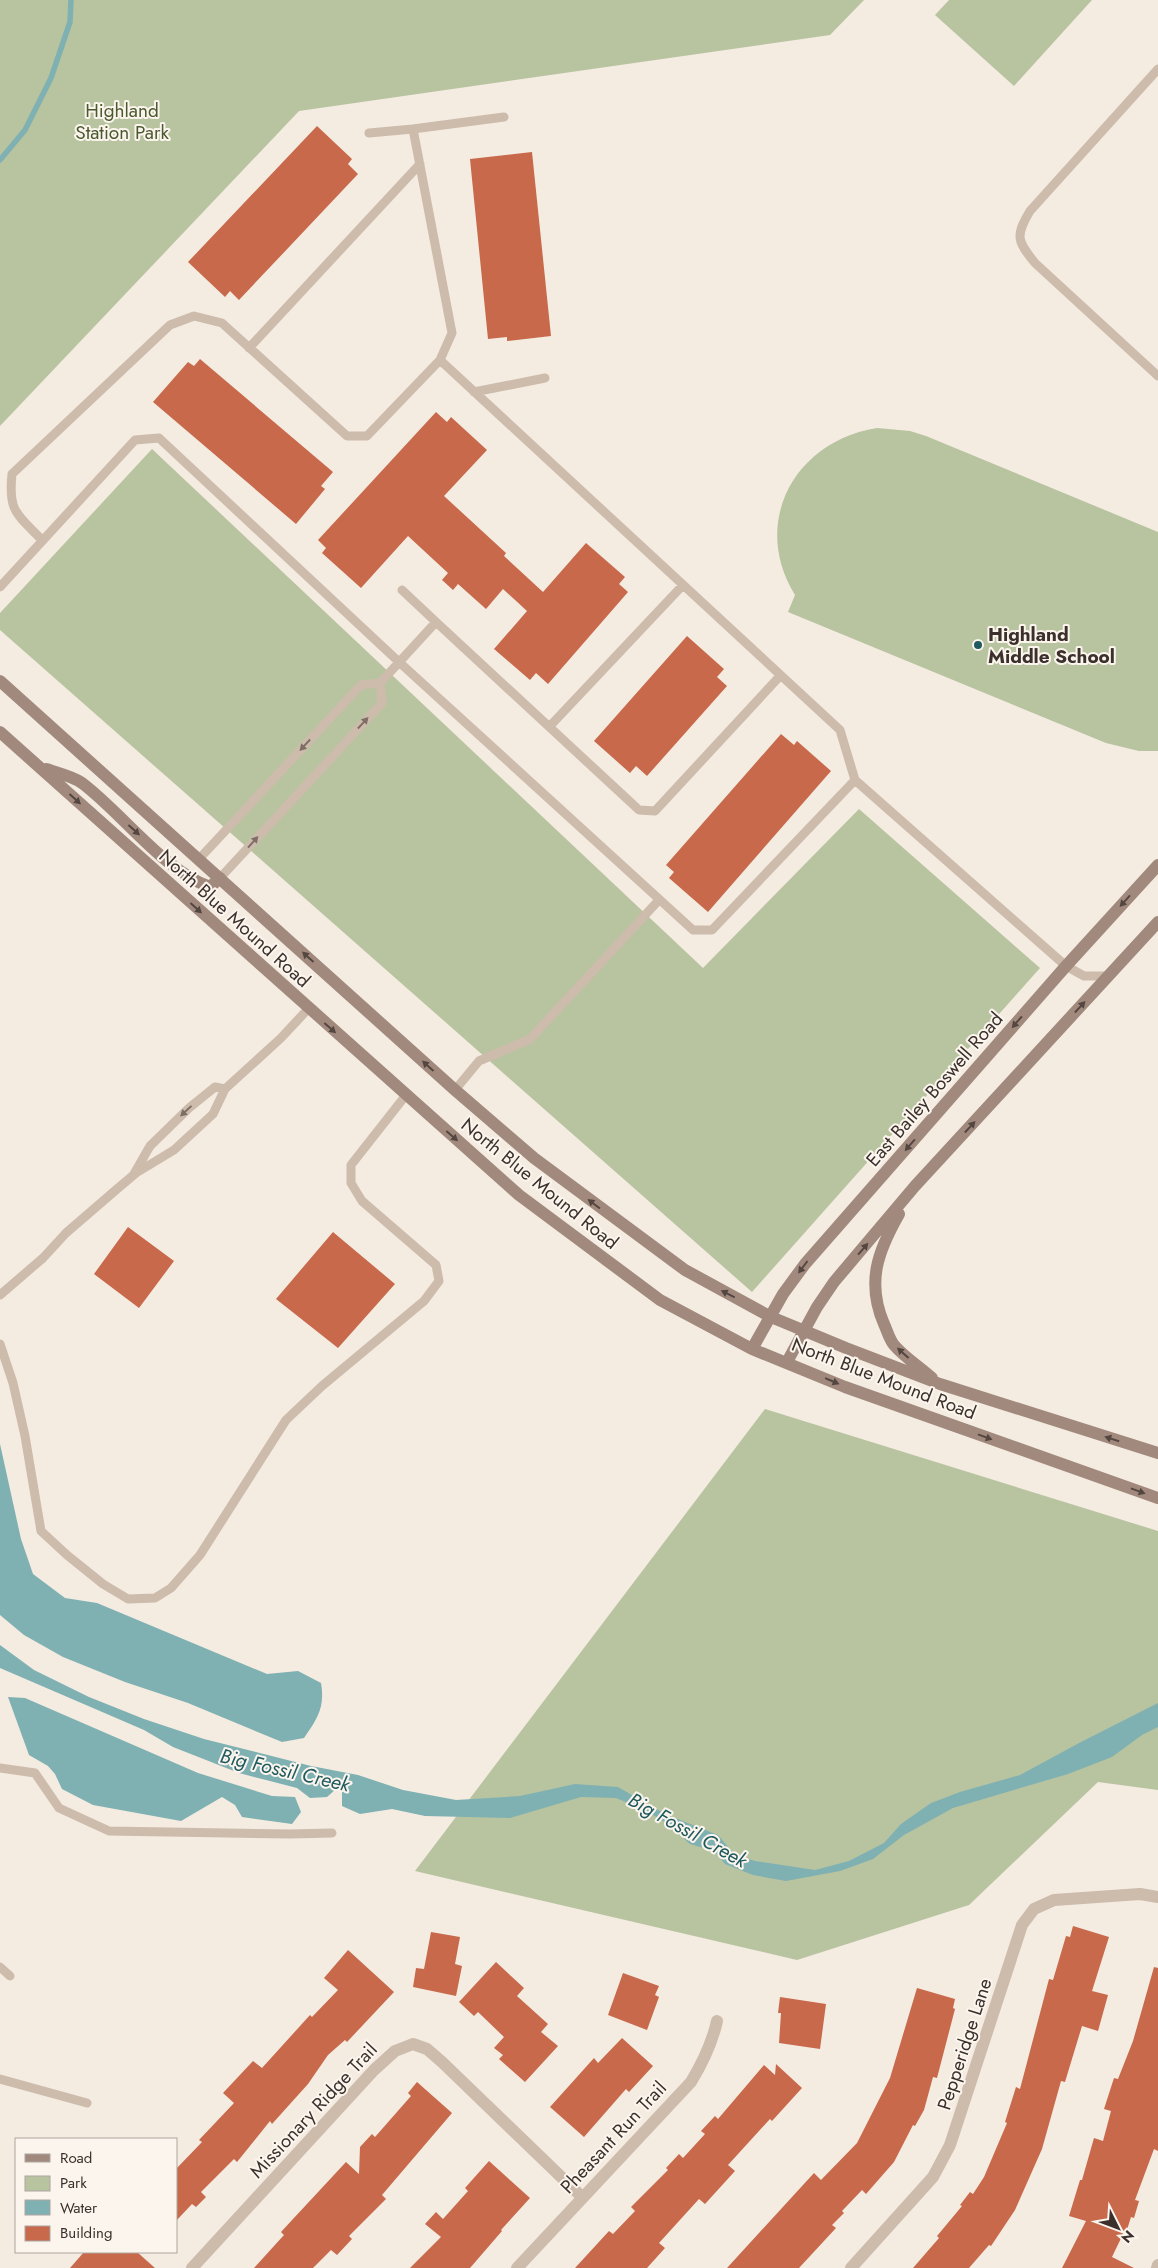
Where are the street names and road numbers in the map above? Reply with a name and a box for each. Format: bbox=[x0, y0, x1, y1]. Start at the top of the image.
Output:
street label: North Blue Mound Road bbox=[153, 843, 316, 994]
street label: East Bailey Boswell Road bbox=[860, 1006, 1009, 1172]
street label: North Blue Mound Road bbox=[455, 1111, 624, 1255]
street label: North Blue Mound Road bbox=[788, 1331, 980, 1426]
street label: Pepperidge Lane bbox=[930, 1975, 999, 2114]
street label: Missionary Ridge Trail bbox=[243, 2037, 383, 2184]
street label: Pheasant Run Trail bbox=[554, 2075, 673, 2200]

